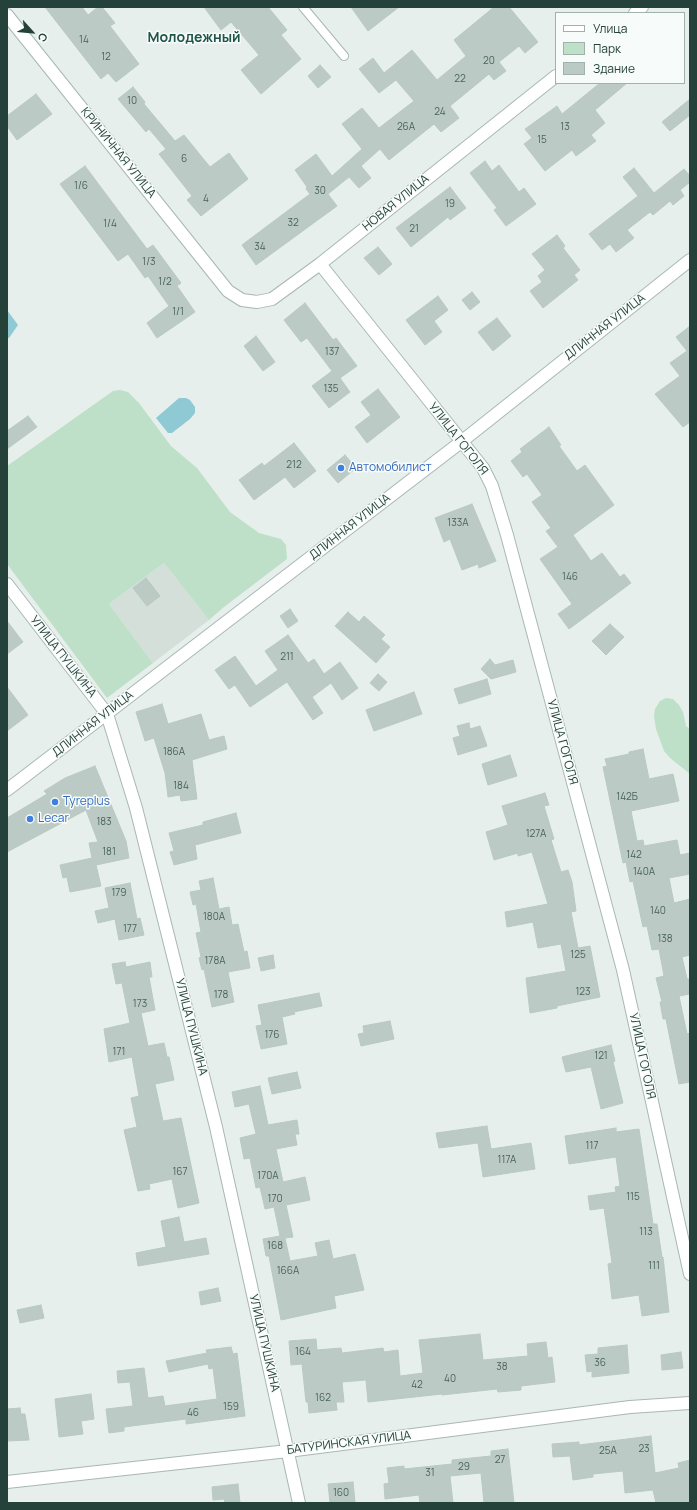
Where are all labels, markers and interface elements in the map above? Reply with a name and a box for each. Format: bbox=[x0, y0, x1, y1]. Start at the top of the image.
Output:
north arrow bbox=[12, 12, 52, 52]
legend bbox=[555, 12, 685, 84]
text: Улица bbox=[593, 20, 627, 37]
district label: Молодежный bbox=[147, 30, 241, 46]
text: С bbox=[35, 31, 52, 45]
house number: 14 bbox=[79, 34, 89, 46]
text: Парк bbox=[593, 40, 621, 57]
house number: 12 bbox=[101, 51, 111, 63]
house number: 20 bbox=[483, 55, 495, 67]
text: Здание bbox=[593, 60, 635, 77]
house number: 22 bbox=[454, 73, 466, 85]
house number: 10 bbox=[127, 95, 137, 107]
street label: КРИНИЧНАЯ УЛИЦА bbox=[77, 105, 159, 201]
house number: 24 bbox=[434, 106, 446, 118]
house number: 26А bbox=[397, 121, 415, 133]
house number: 13 bbox=[560, 121, 570, 133]
house number: 15 bbox=[537, 134, 547, 146]
house number: 6 bbox=[181, 153, 187, 165]
street label: НОВАЯ УЛИЦА bbox=[360, 172, 432, 234]
house number: 1/6 bbox=[74, 180, 88, 192]
house number: 30 bbox=[314, 185, 326, 197]
house number: 4 bbox=[203, 193, 209, 205]
house number: 19 bbox=[445, 198, 455, 210]
house number: 32 bbox=[287, 217, 299, 229]
house number: 1/4 bbox=[103, 218, 117, 230]
house number: 21 bbox=[409, 223, 419, 235]
house number: 34 bbox=[254, 241, 266, 253]
house number: 1/3 bbox=[142, 256, 156, 268]
house number: 1/2 bbox=[158, 276, 172, 288]
street label: ДЛИННАЯ УЛИЦА bbox=[562, 291, 648, 363]
house number: 1/1 bbox=[172, 306, 184, 318]
house number: 137 bbox=[325, 346, 339, 358]
house number: 135 bbox=[323, 383, 339, 395]
street label: УЛИЦА ГОГОЛЯ bbox=[425, 400, 491, 478]
house number: 212 bbox=[286, 459, 302, 471]
place label: Автомобилист bbox=[349, 461, 432, 475]
marker: Автомобилист bbox=[336, 463, 346, 473]
street label: ДЛИННАЯ УЛИЦА bbox=[307, 491, 393, 563]
house number: 133А bbox=[447, 517, 469, 529]
house number: 146 bbox=[562, 571, 578, 583]
street label: УЛИЦА ПУШКИНА bbox=[27, 613, 99, 701]
house number: 211 bbox=[280, 651, 294, 663]
street label: ДЛИННАЯ УЛИЦА bbox=[50, 688, 136, 760]
street label: УЛИЦА ГОГОЛЯ bbox=[544, 698, 580, 786]
house number: 186А bbox=[163, 746, 185, 758]
house number: 184 bbox=[173, 780, 189, 792]
house number: 142Б bbox=[616, 791, 638, 803]
place label: Tyreplus bbox=[63, 795, 110, 809]
marker: Tyreplus bbox=[50, 797, 60, 807]
place label: Lecar bbox=[38, 812, 69, 826]
marker: Lecar bbox=[25, 814, 35, 824]
house number: 183 bbox=[96, 816, 112, 828]
house number: 127А bbox=[526, 828, 546, 840]
house number: 181 bbox=[102, 846, 116, 858]
house number: 142 bbox=[626, 849, 642, 861]
house number: 140А bbox=[633, 866, 655, 878]
house number: 179 bbox=[111, 887, 127, 899]
house number: 140 bbox=[650, 905, 666, 917]
house number: 180А bbox=[203, 911, 225, 923]
house number: 177 bbox=[123, 923, 137, 935]
house number: 138 bbox=[657, 933, 673, 945]
house number: 125 bbox=[570, 949, 586, 961]
house number: 178А bbox=[204, 955, 226, 967]
street label: УЛИЦА ПУШКИНА bbox=[172, 977, 210, 1077]
house number: 123 bbox=[575, 986, 591, 998]
house number: 178 bbox=[214, 989, 228, 1001]
house number: 173 bbox=[133, 998, 147, 1010]
street label: УЛИЦА ГОГОЛЯ bbox=[626, 1012, 658, 1100]
house number: 176 bbox=[264, 1029, 280, 1041]
house number: 171 bbox=[113, 1046, 125, 1058]
house number: 121 bbox=[594, 1050, 608, 1062]
house number: 117 bbox=[586, 1140, 598, 1152]
house number: 117А bbox=[498, 1154, 516, 1166]
house number: 167 bbox=[172, 1166, 188, 1178]
house number: 170А bbox=[257, 1170, 279, 1182]
house number: 115 bbox=[626, 1191, 640, 1203]
house number: 170 bbox=[267, 1193, 283, 1205]
house number: 113 bbox=[639, 1226, 653, 1238]
house number: 168 bbox=[267, 1240, 283, 1252]
house number: 111 bbox=[648, 1260, 660, 1272]
house number: 166А bbox=[277, 1265, 299, 1277]
street label: УЛИЦА ПУШКИНА bbox=[246, 1293, 282, 1393]
house number: 164 bbox=[295, 1346, 311, 1358]
house number: 36 bbox=[594, 1357, 606, 1369]
house number: 38 bbox=[496, 1361, 508, 1373]
house number: 40 bbox=[444, 1373, 456, 1385]
house number: 42 bbox=[411, 1379, 423, 1391]
house number: 162 bbox=[315, 1392, 331, 1404]
house number: 159 bbox=[223, 1401, 239, 1413]
house number: 46 bbox=[187, 1407, 199, 1419]
street label: БАТУРИНСКАЯ УЛИЦА bbox=[286, 1428, 412, 1458]
house number: 23 bbox=[638, 1443, 650, 1455]
house number: 25А bbox=[599, 1445, 617, 1457]
house number: 27 bbox=[495, 1454, 505, 1466]
house number: 29 bbox=[458, 1461, 470, 1473]
house number: 31 bbox=[425, 1467, 435, 1479]
house number: 160 bbox=[333, 1487, 349, 1499]

